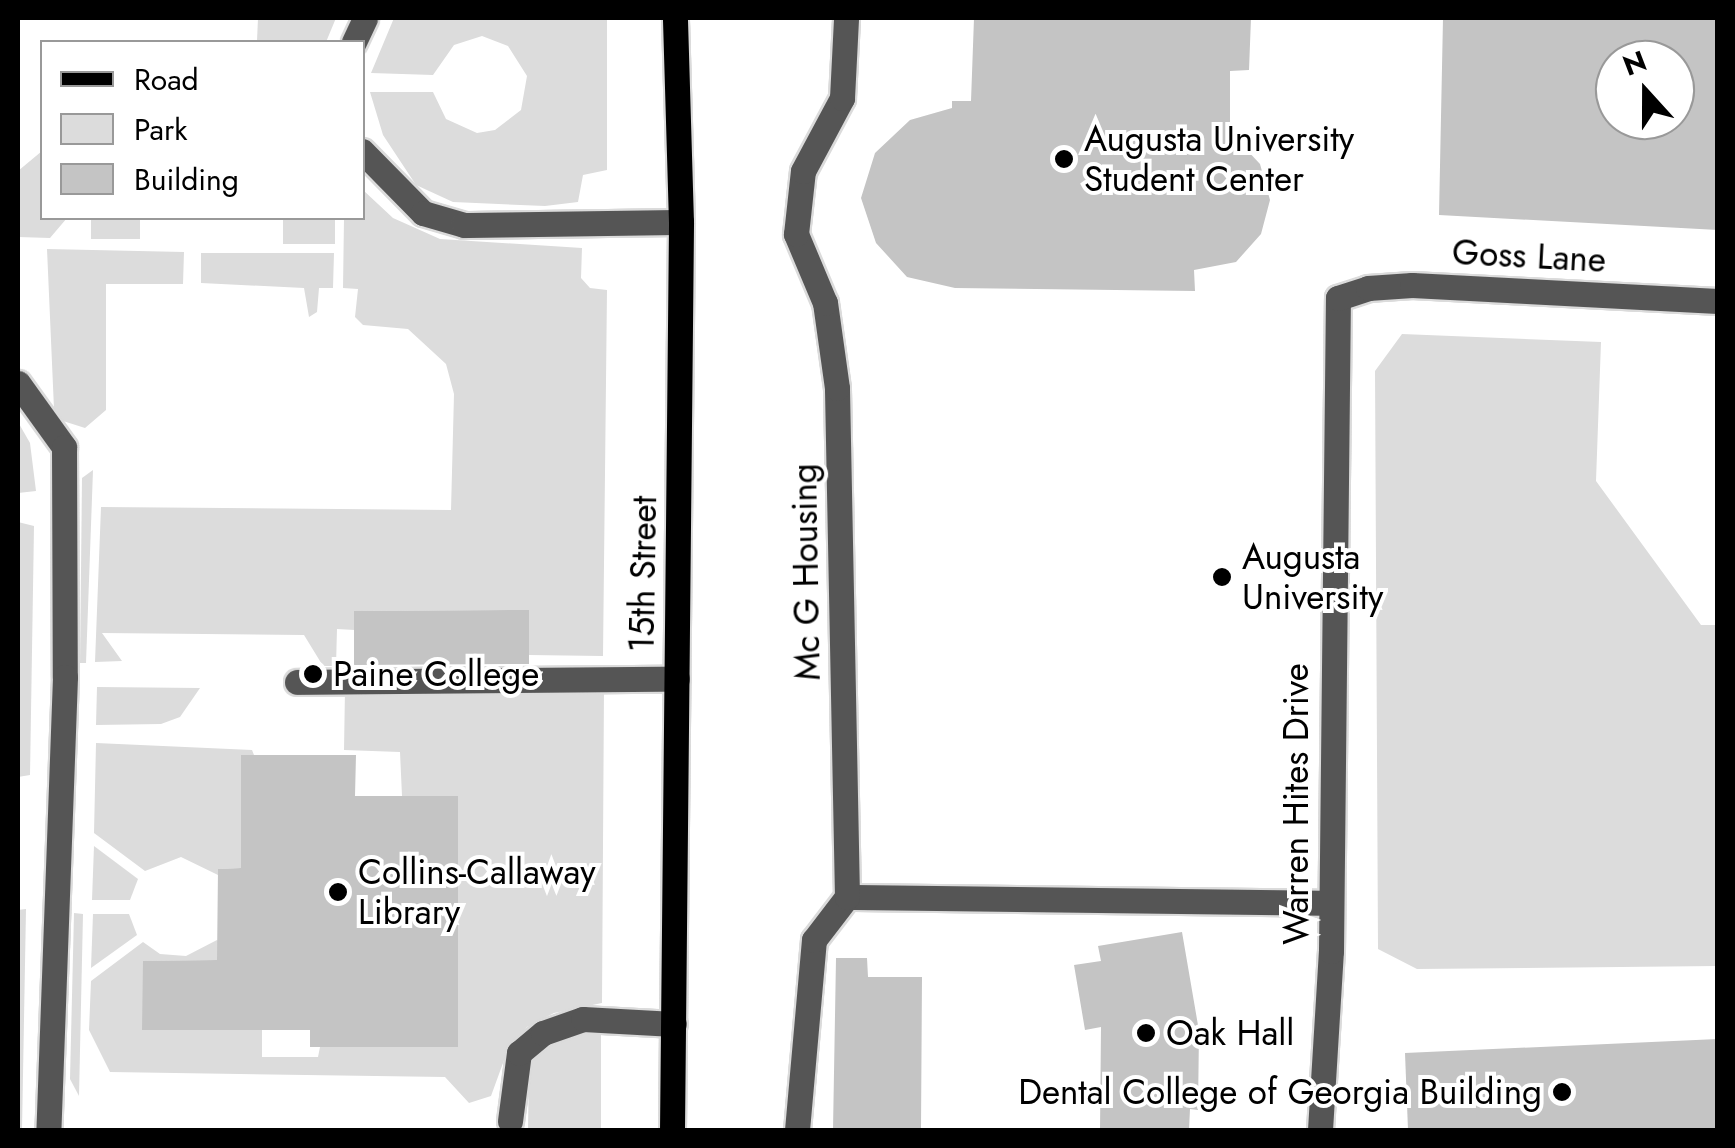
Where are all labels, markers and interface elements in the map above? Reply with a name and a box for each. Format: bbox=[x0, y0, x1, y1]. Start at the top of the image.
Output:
legend bbox=[40, 40, 365, 220]
north arrow bbox=[1595, 40, 1695, 140]
text: N bbox=[1617, 40, 1653, 87]
text: Road bbox=[134, 58, 199, 101]
text: Park bbox=[134, 108, 187, 151]
place label: Augusta University Student Center bbox=[1084, 118, 1354, 200]
marker: Augusta University Student Center bbox=[1053, 148, 1075, 170]
text: Building bbox=[134, 158, 239, 201]
street label: Goss Lane bbox=[1451, 231, 1607, 281]
street label: Mc G Housing bbox=[783, 463, 829, 681]
street label: 15th Street bbox=[621, 496, 665, 652]
place label: Augusta University bbox=[1242, 536, 1383, 618]
marker: Augusta University bbox=[1211, 566, 1233, 588]
place label: Paine College bbox=[333, 653, 539, 695]
marker: Paine College bbox=[302, 663, 324, 685]
street label: Warren Hites Drive bbox=[1275, 663, 1317, 945]
place label: Collins-Callaway Library bbox=[358, 851, 596, 933]
marker: Collins-Callaway Library bbox=[327, 881, 349, 903]
place label: Oak Hall bbox=[1166, 1012, 1294, 1054]
marker: Oak Hall bbox=[1135, 1022, 1157, 1044]
place label: Dental College of Georgia Building bbox=[1018, 1071, 1542, 1113]
marker: Dental College of Georgia Building bbox=[1551, 1081, 1573, 1103]

